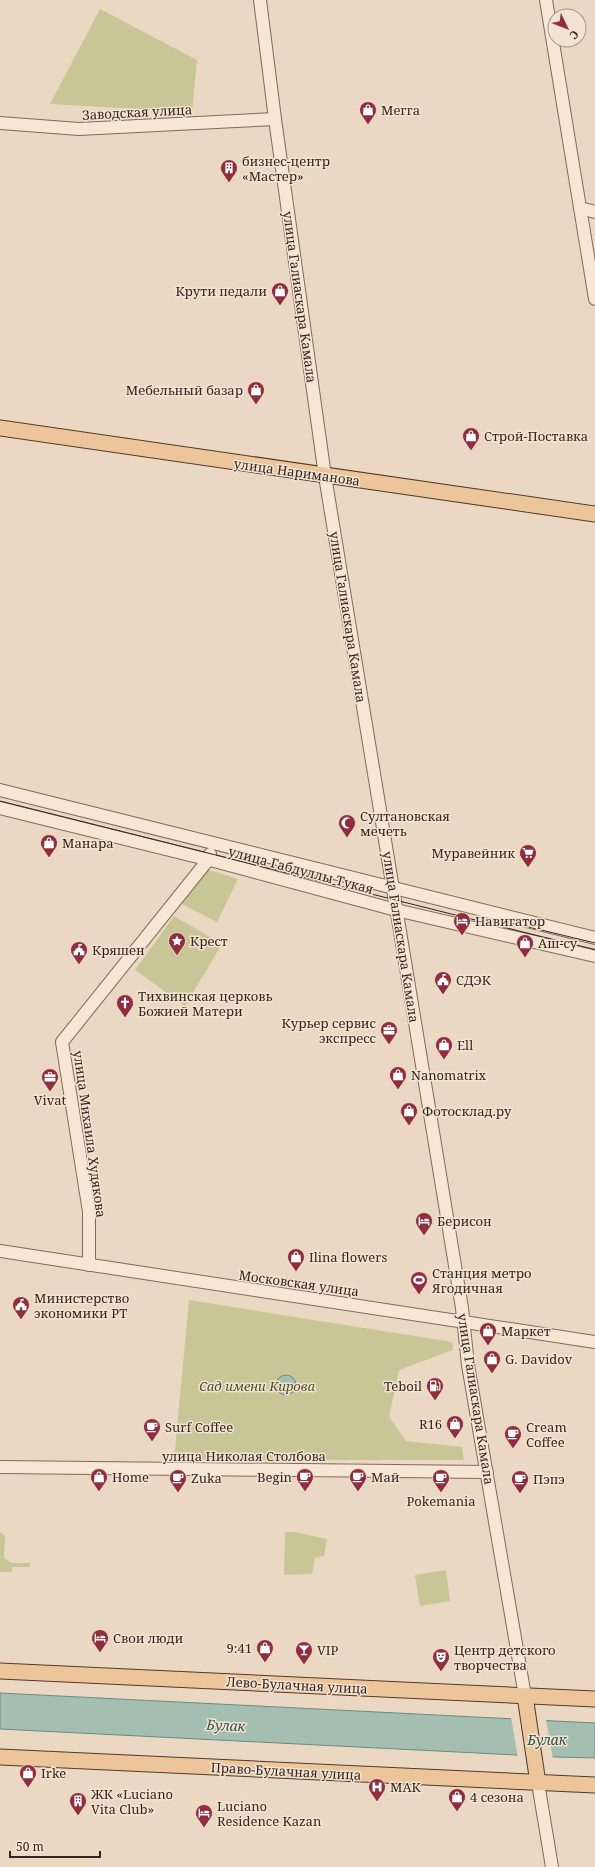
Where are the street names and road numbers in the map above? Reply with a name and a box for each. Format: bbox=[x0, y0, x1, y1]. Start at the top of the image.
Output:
street label: Заводская улица bbox=[81, 100, 193, 124]
street label: улица Галиаскара Камала bbox=[279, 210, 321, 384]
street label: улица Нариманова bbox=[233, 454, 361, 490]
street label: улица Галиаскара Камала bbox=[326, 530, 370, 704]
street label: улица Габдуллы Тукая bbox=[227, 842, 375, 898]
street label: улица Галиаскара Камала bbox=[379, 850, 423, 1024]
street label: улица Михаила Худякова bbox=[69, 1049, 111, 1219]
street label: Московская улица bbox=[238, 1266, 360, 1300]
street label: улица Галиаскара Камала bbox=[454, 1312, 498, 1486]
street label: улица Николая Столбова bbox=[162, 1447, 326, 1465]
street label: Лево-Булачная улица bbox=[226, 1672, 368, 1698]
street label: Право-Булачная улица bbox=[210, 1758, 362, 1784]

